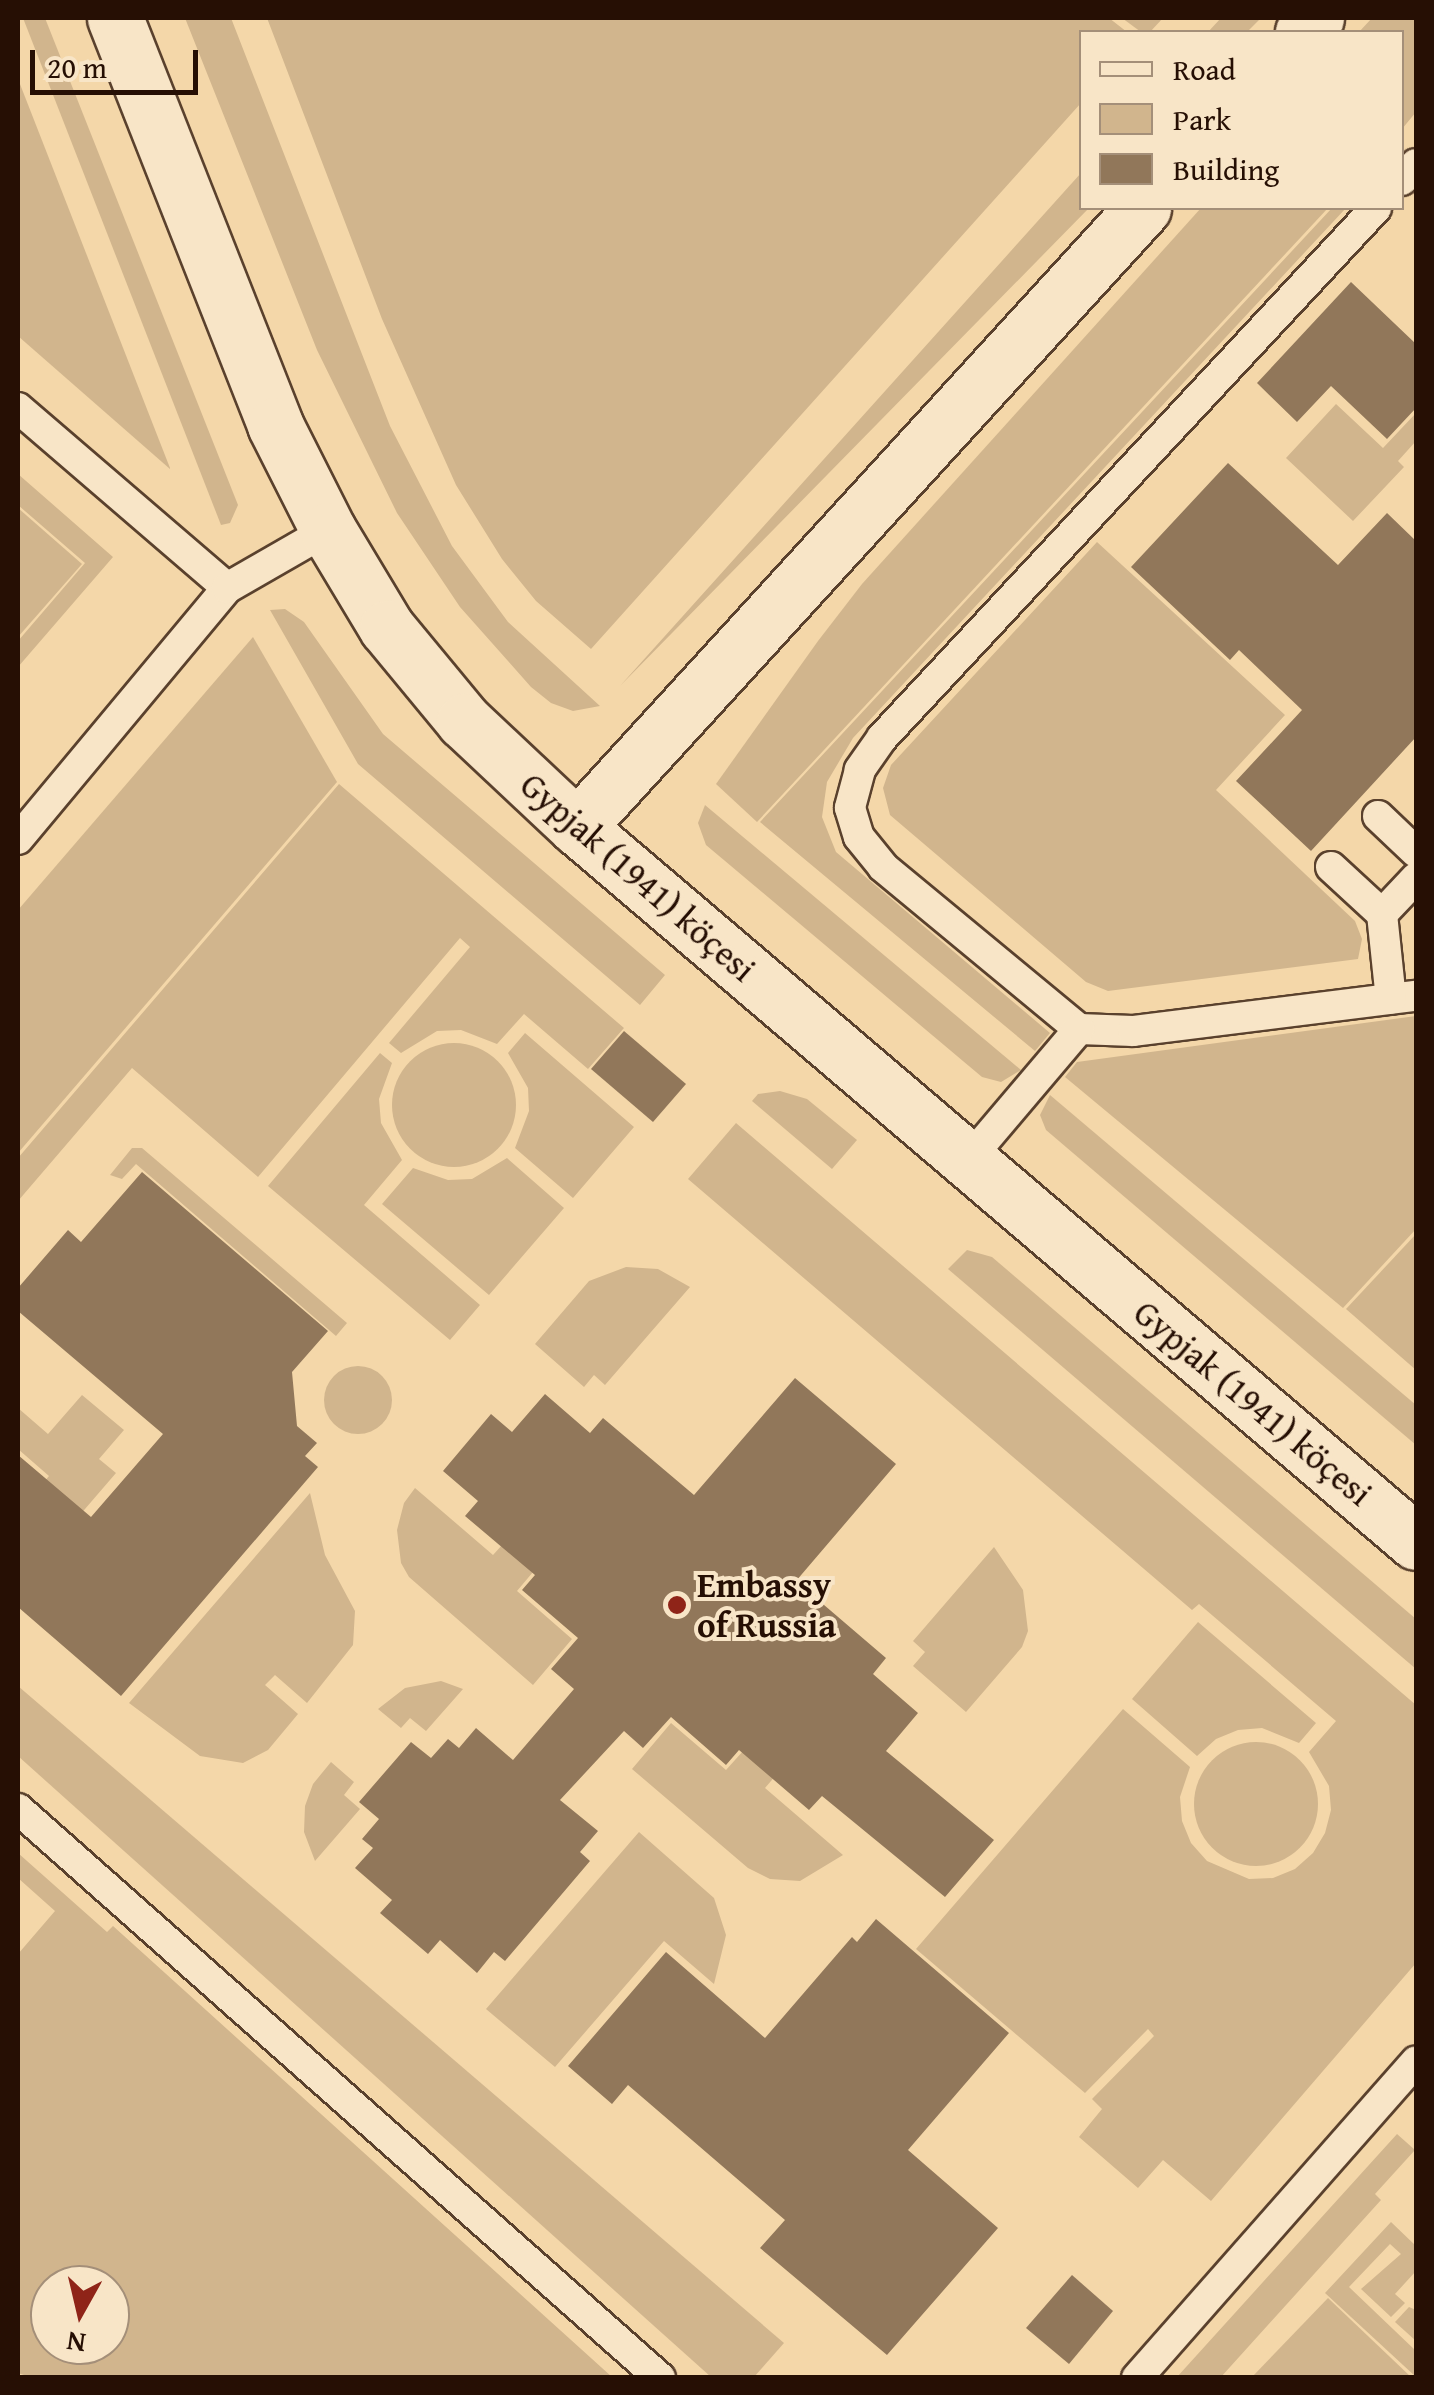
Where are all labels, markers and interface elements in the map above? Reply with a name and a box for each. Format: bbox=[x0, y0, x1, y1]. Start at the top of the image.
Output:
scale bar bbox=[35, 30, 202, 92]
legend bbox=[1079, 30, 1404, 210]
text: 20 m bbox=[47, 45, 107, 89]
text: Road bbox=[1173, 47, 1236, 91]
text: Park bbox=[1173, 97, 1231, 141]
text: Building bbox=[1173, 147, 1279, 191]
street label: Gypjak (1941) köçesi bbox=[512, 764, 764, 990]
street label: Gypjak (1941) köçesi bbox=[1126, 1291, 1380, 1515]
place label: Embassy of Russia bbox=[697, 1564, 836, 1646]
marker: Embassy of Russia bbox=[666, 1594, 688, 1616]
north arrow bbox=[30, 2265, 130, 2365]
text: N bbox=[64, 2322, 88, 2365]

